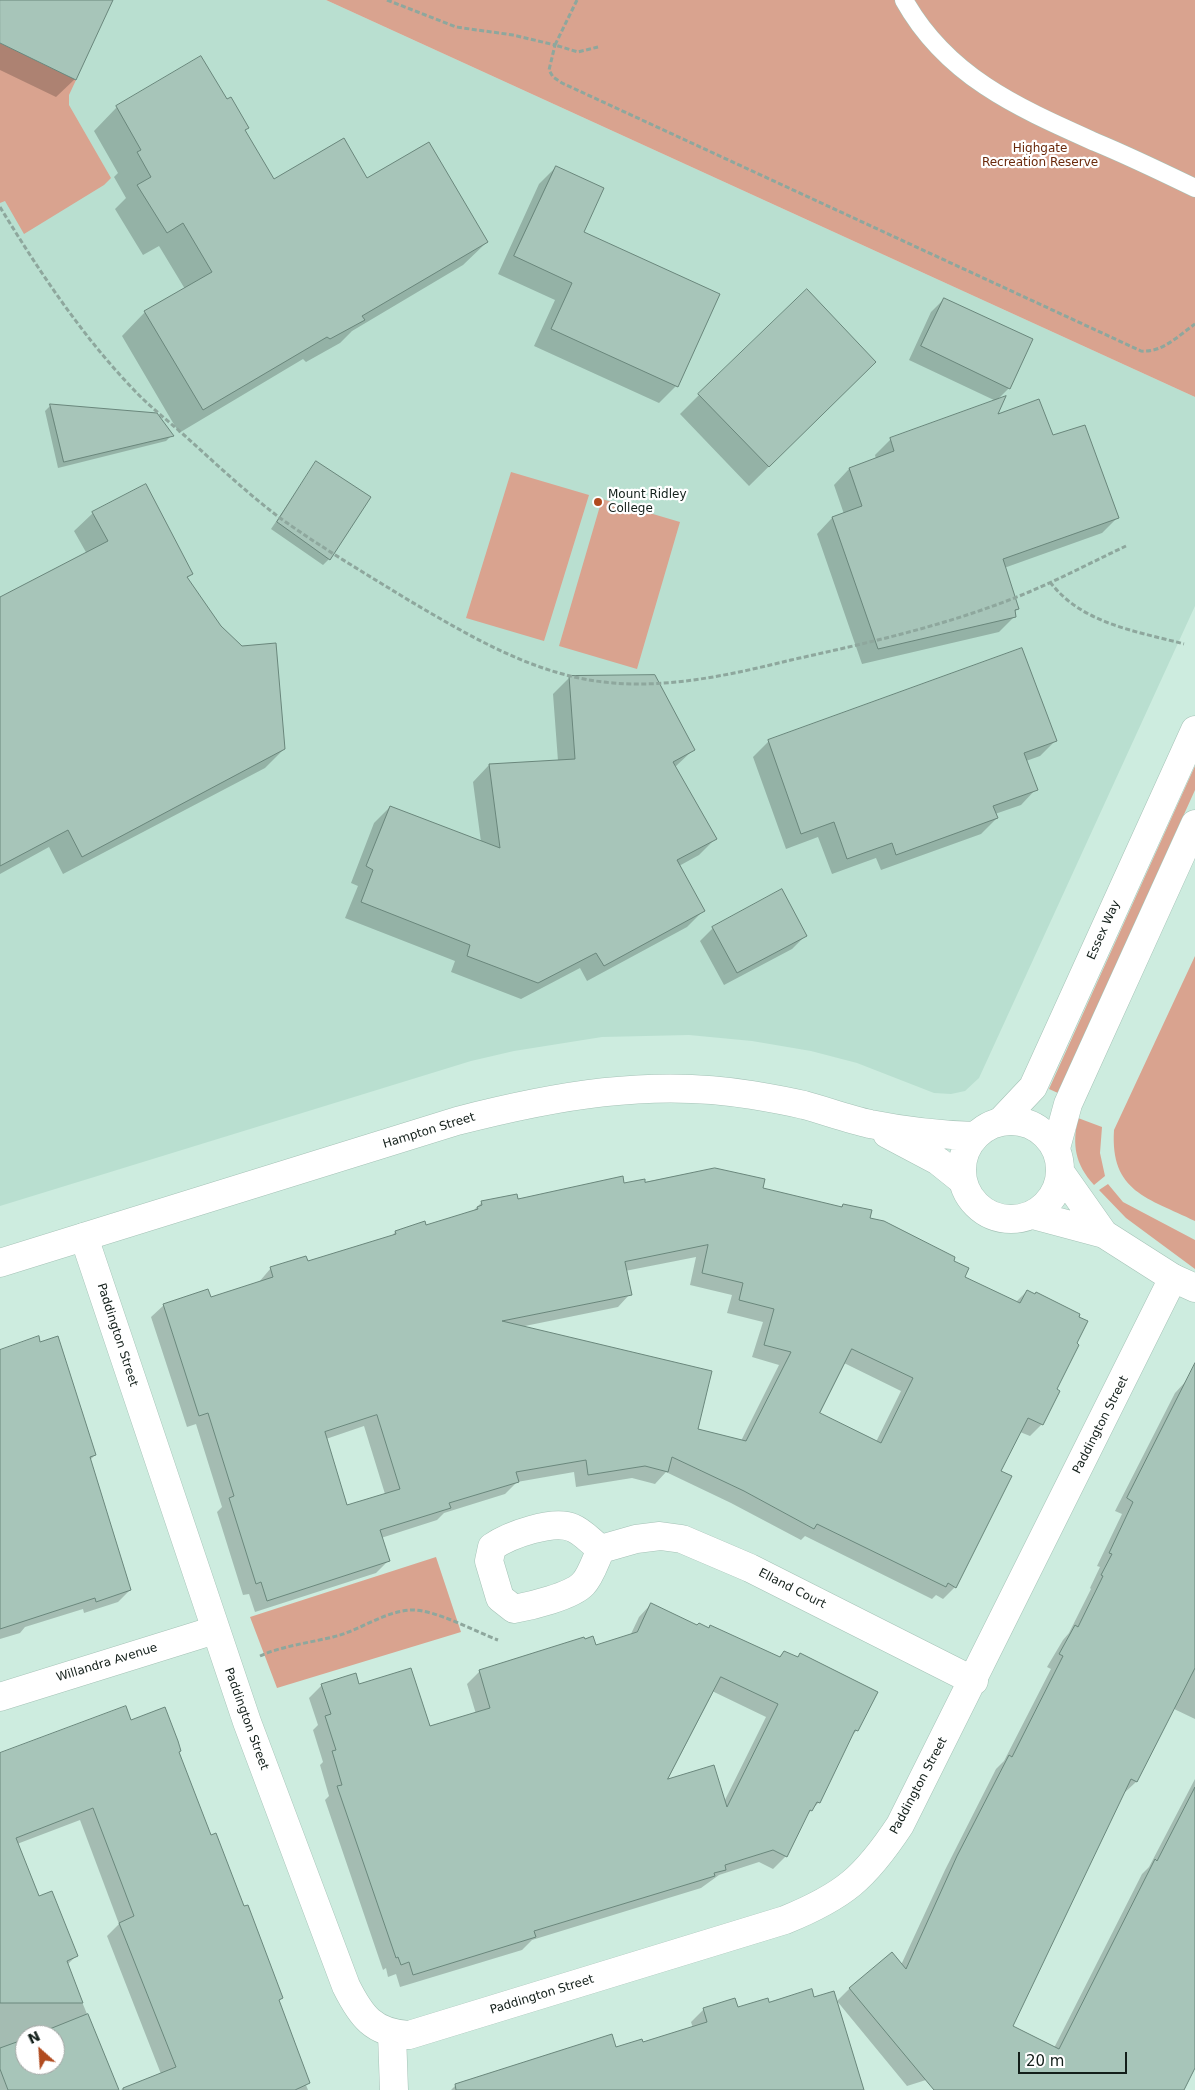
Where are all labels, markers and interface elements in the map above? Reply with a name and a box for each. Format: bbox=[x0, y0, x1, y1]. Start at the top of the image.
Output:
park label: Highgate Recreation Reserve bbox=[982, 142, 1098, 170]
place label: Mount Ridley College bbox=[608, 488, 687, 516]
marker: Mount Ridley College bbox=[592, 496, 604, 508]
street label: Essex Way bbox=[1084, 898, 1124, 962]
street label: Hampton Street bbox=[381, 1110, 477, 1152]
street label: Paddington Street bbox=[94, 1282, 140, 1388]
street label: Paddington Street bbox=[1070, 1374, 1132, 1476]
street label: Elland Court bbox=[756, 1566, 828, 1612]
street label: Willandra Avenue bbox=[55, 1641, 159, 1685]
street label: Paddington Street bbox=[221, 1666, 271, 1772]
street label: Paddington Street bbox=[887, 1735, 951, 1837]
street label: Paddington Street bbox=[488, 1972, 596, 2018]
north arrow bbox=[15, 2025, 65, 2075]
text: N bbox=[25, 2028, 43, 2047]
scale bar bbox=[1020, 2042, 1129, 2074]
text: 20 m bbox=[1026, 2052, 1064, 2070]

